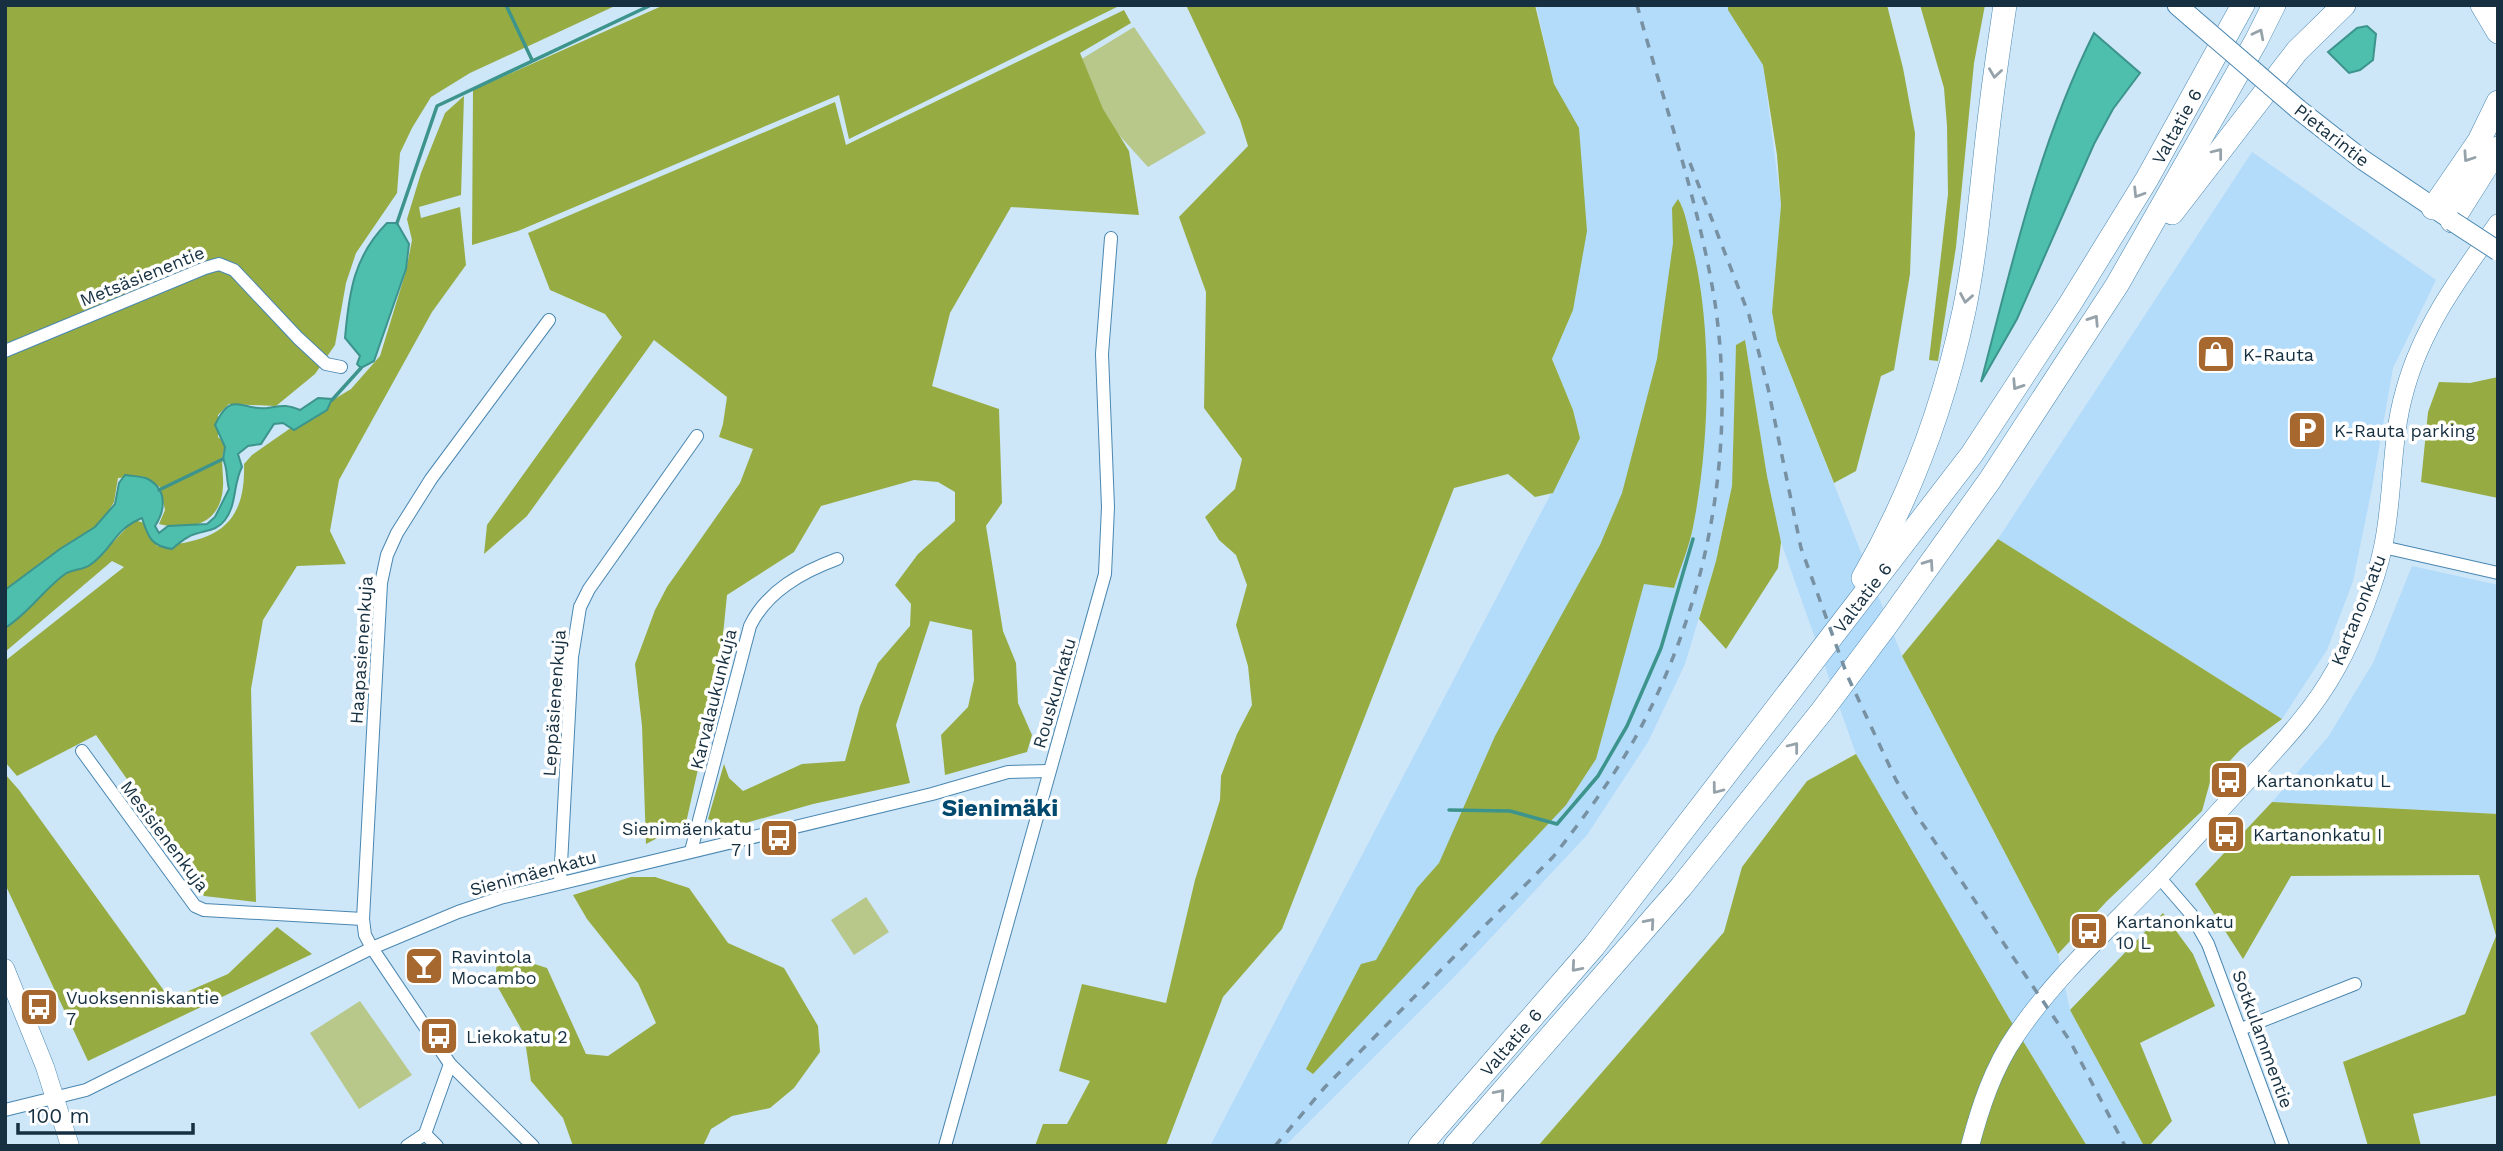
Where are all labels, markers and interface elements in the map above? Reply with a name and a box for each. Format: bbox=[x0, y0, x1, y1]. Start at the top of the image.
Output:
one-way arrow bbox=[2251, 29, 2265, 41]
one-way arrow bbox=[1988, 67, 2003, 79]
street label: Valtatie 6 bbox=[2147, 85, 2205, 168]
street label: Pietarintie bbox=[2290, 99, 2374, 171]
one-way arrow bbox=[2209, 149, 2222, 161]
one-way arrow bbox=[2464, 149, 2477, 162]
one-way arrow bbox=[2133, 186, 2146, 199]
street label: Metsäsienentie bbox=[77, 241, 207, 311]
one-way arrow bbox=[1959, 292, 1974, 304]
one-way arrow bbox=[2086, 315, 2098, 328]
shop icon: K-Rauta bbox=[2195, 333, 2237, 375]
place label: K-Rauta bbox=[2243, 344, 2314, 365]
one-way arrow bbox=[2012, 378, 2025, 391]
parking icon: K-Rauta parking bbox=[2286, 409, 2328, 451]
place label: K-Rauta parking bbox=[2334, 420, 2476, 441]
street label: Kartanonkatu bbox=[2326, 551, 2390, 669]
street label: Valtatie 6 bbox=[1828, 558, 1896, 637]
one-way arrow bbox=[1921, 559, 1933, 572]
street label: Haapasienenkuja bbox=[345, 575, 377, 725]
street label: Karvalaukunkuja bbox=[685, 627, 741, 771]
street label: Leppäsienenkuja bbox=[538, 629, 570, 777]
street label: Rouskunkatu bbox=[1028, 635, 1080, 751]
one-way arrow bbox=[1785, 742, 1798, 754]
bus stop icon: Kartanonkatu L bbox=[2208, 759, 2250, 801]
place label: Kartanonkatu L bbox=[2256, 770, 2391, 791]
street label: Mesisienenkuja bbox=[116, 776, 214, 896]
one-way arrow bbox=[1713, 781, 1726, 793]
district label: Sienimäki bbox=[942, 794, 1058, 822]
bus stop icon: Kartanonkatu I bbox=[2205, 813, 2247, 855]
bus stop icon: Sienimäenkatu 7 I bbox=[758, 817, 800, 859]
place label: Sienimäenkatu 7 I bbox=[622, 818, 752, 860]
place label: Kartanonkatu I bbox=[2253, 824, 2382, 845]
street label: Sienimäenkatu bbox=[468, 846, 598, 900]
bus stop icon: Kartanonkatu 10 L bbox=[2068, 910, 2110, 952]
place label: Kartanonkatu 10 L bbox=[2116, 911, 2234, 953]
one-way arrow bbox=[1642, 918, 1654, 931]
bar icon: Ravintola Mocambo bbox=[403, 945, 445, 987]
place label: Ravintola Mocambo bbox=[451, 946, 537, 988]
one-way arrow bbox=[1572, 959, 1584, 972]
street label: Sotkulammentie bbox=[2228, 967, 2298, 1111]
bus stop icon: Vuoksenniskantie 7 bbox=[18, 986, 60, 1028]
place label: Vuoksenniskantie 7 bbox=[66, 987, 219, 1029]
street label: Valtatie 6 bbox=[1475, 1004, 1546, 1080]
bus stop icon: Liekokatu 2 bbox=[418, 1015, 460, 1057]
place label: Liekokatu 2 bbox=[466, 1026, 568, 1047]
one-way arrow bbox=[1492, 1090, 1504, 1103]
scale bar bbox=[18, 1092, 192, 1136]
text: 100 m bbox=[28, 1103, 90, 1128]

